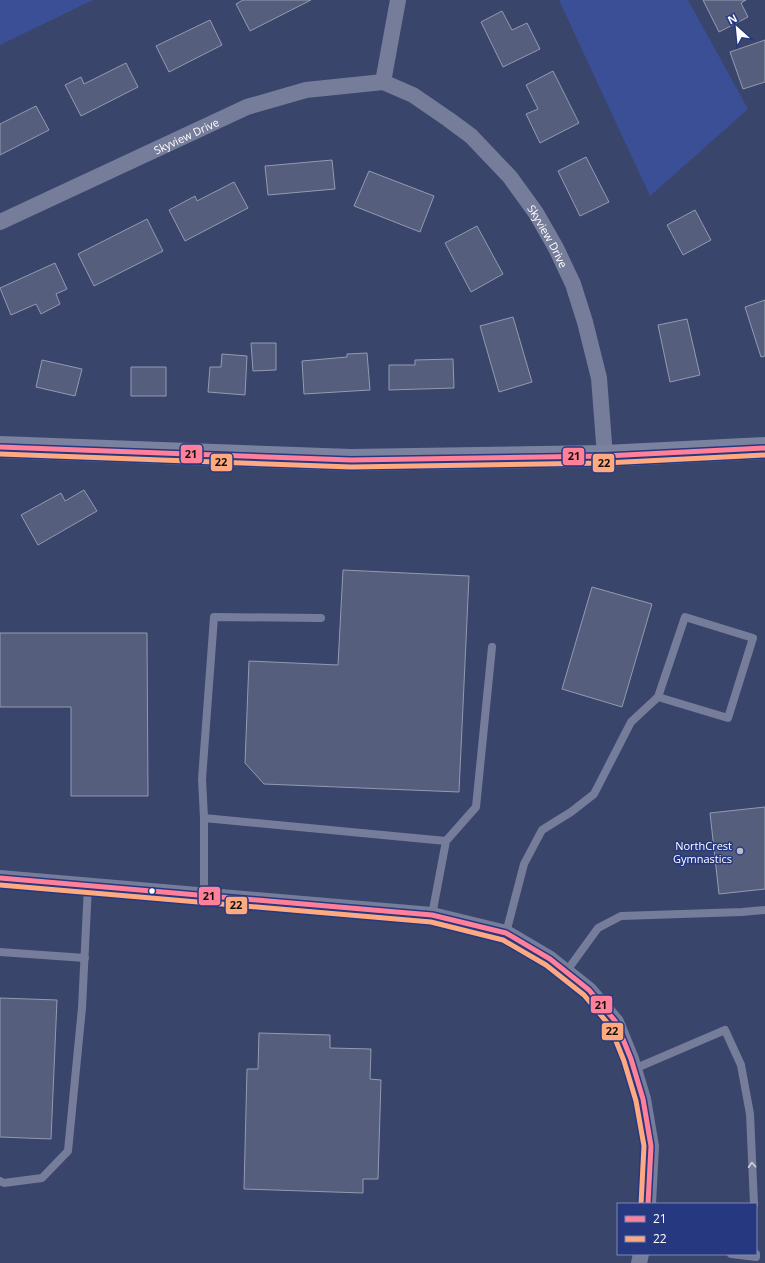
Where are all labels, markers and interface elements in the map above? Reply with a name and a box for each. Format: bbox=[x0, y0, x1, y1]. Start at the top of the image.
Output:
north arrow bbox=[717, 8, 757, 48]
text: N bbox=[725, 10, 740, 27]
street label: Skyview Drive bbox=[151, 114, 221, 157]
street label: Skyview Drive bbox=[525, 201, 572, 270]
line badge: 21 bbox=[180, 444, 203, 464]
text: 21 bbox=[185, 446, 197, 461]
line badge: 21 bbox=[562, 447, 585, 466]
text: 21 bbox=[568, 448, 580, 463]
line badge: 22 bbox=[210, 453, 233, 472]
line badge: 22 bbox=[592, 453, 615, 473]
text: 22 bbox=[215, 454, 227, 469]
text: 22 bbox=[598, 455, 610, 470]
place label: NorthCrest Gymnastics bbox=[673, 838, 732, 866]
marker: NorthCrest Gymnastics bbox=[735, 846, 745, 856]
unlabelled marker bbox=[147, 886, 157, 896]
line badge: 21 bbox=[198, 886, 221, 906]
text: 21 bbox=[203, 888, 215, 903]
line badge: 22 bbox=[225, 896, 248, 915]
text: 22 bbox=[230, 897, 242, 912]
line badge: 21 bbox=[590, 995, 613, 1014]
text: 21 bbox=[595, 997, 607, 1012]
line badge: 22 bbox=[601, 1022, 624, 1041]
text: 22 bbox=[606, 1023, 618, 1038]
one-way arrow bbox=[748, 1162, 756, 1168]
legend bbox=[617, 1203, 757, 1255]
text: 21 bbox=[653, 1210, 667, 1227]
text: 22 bbox=[653, 1230, 667, 1247]

